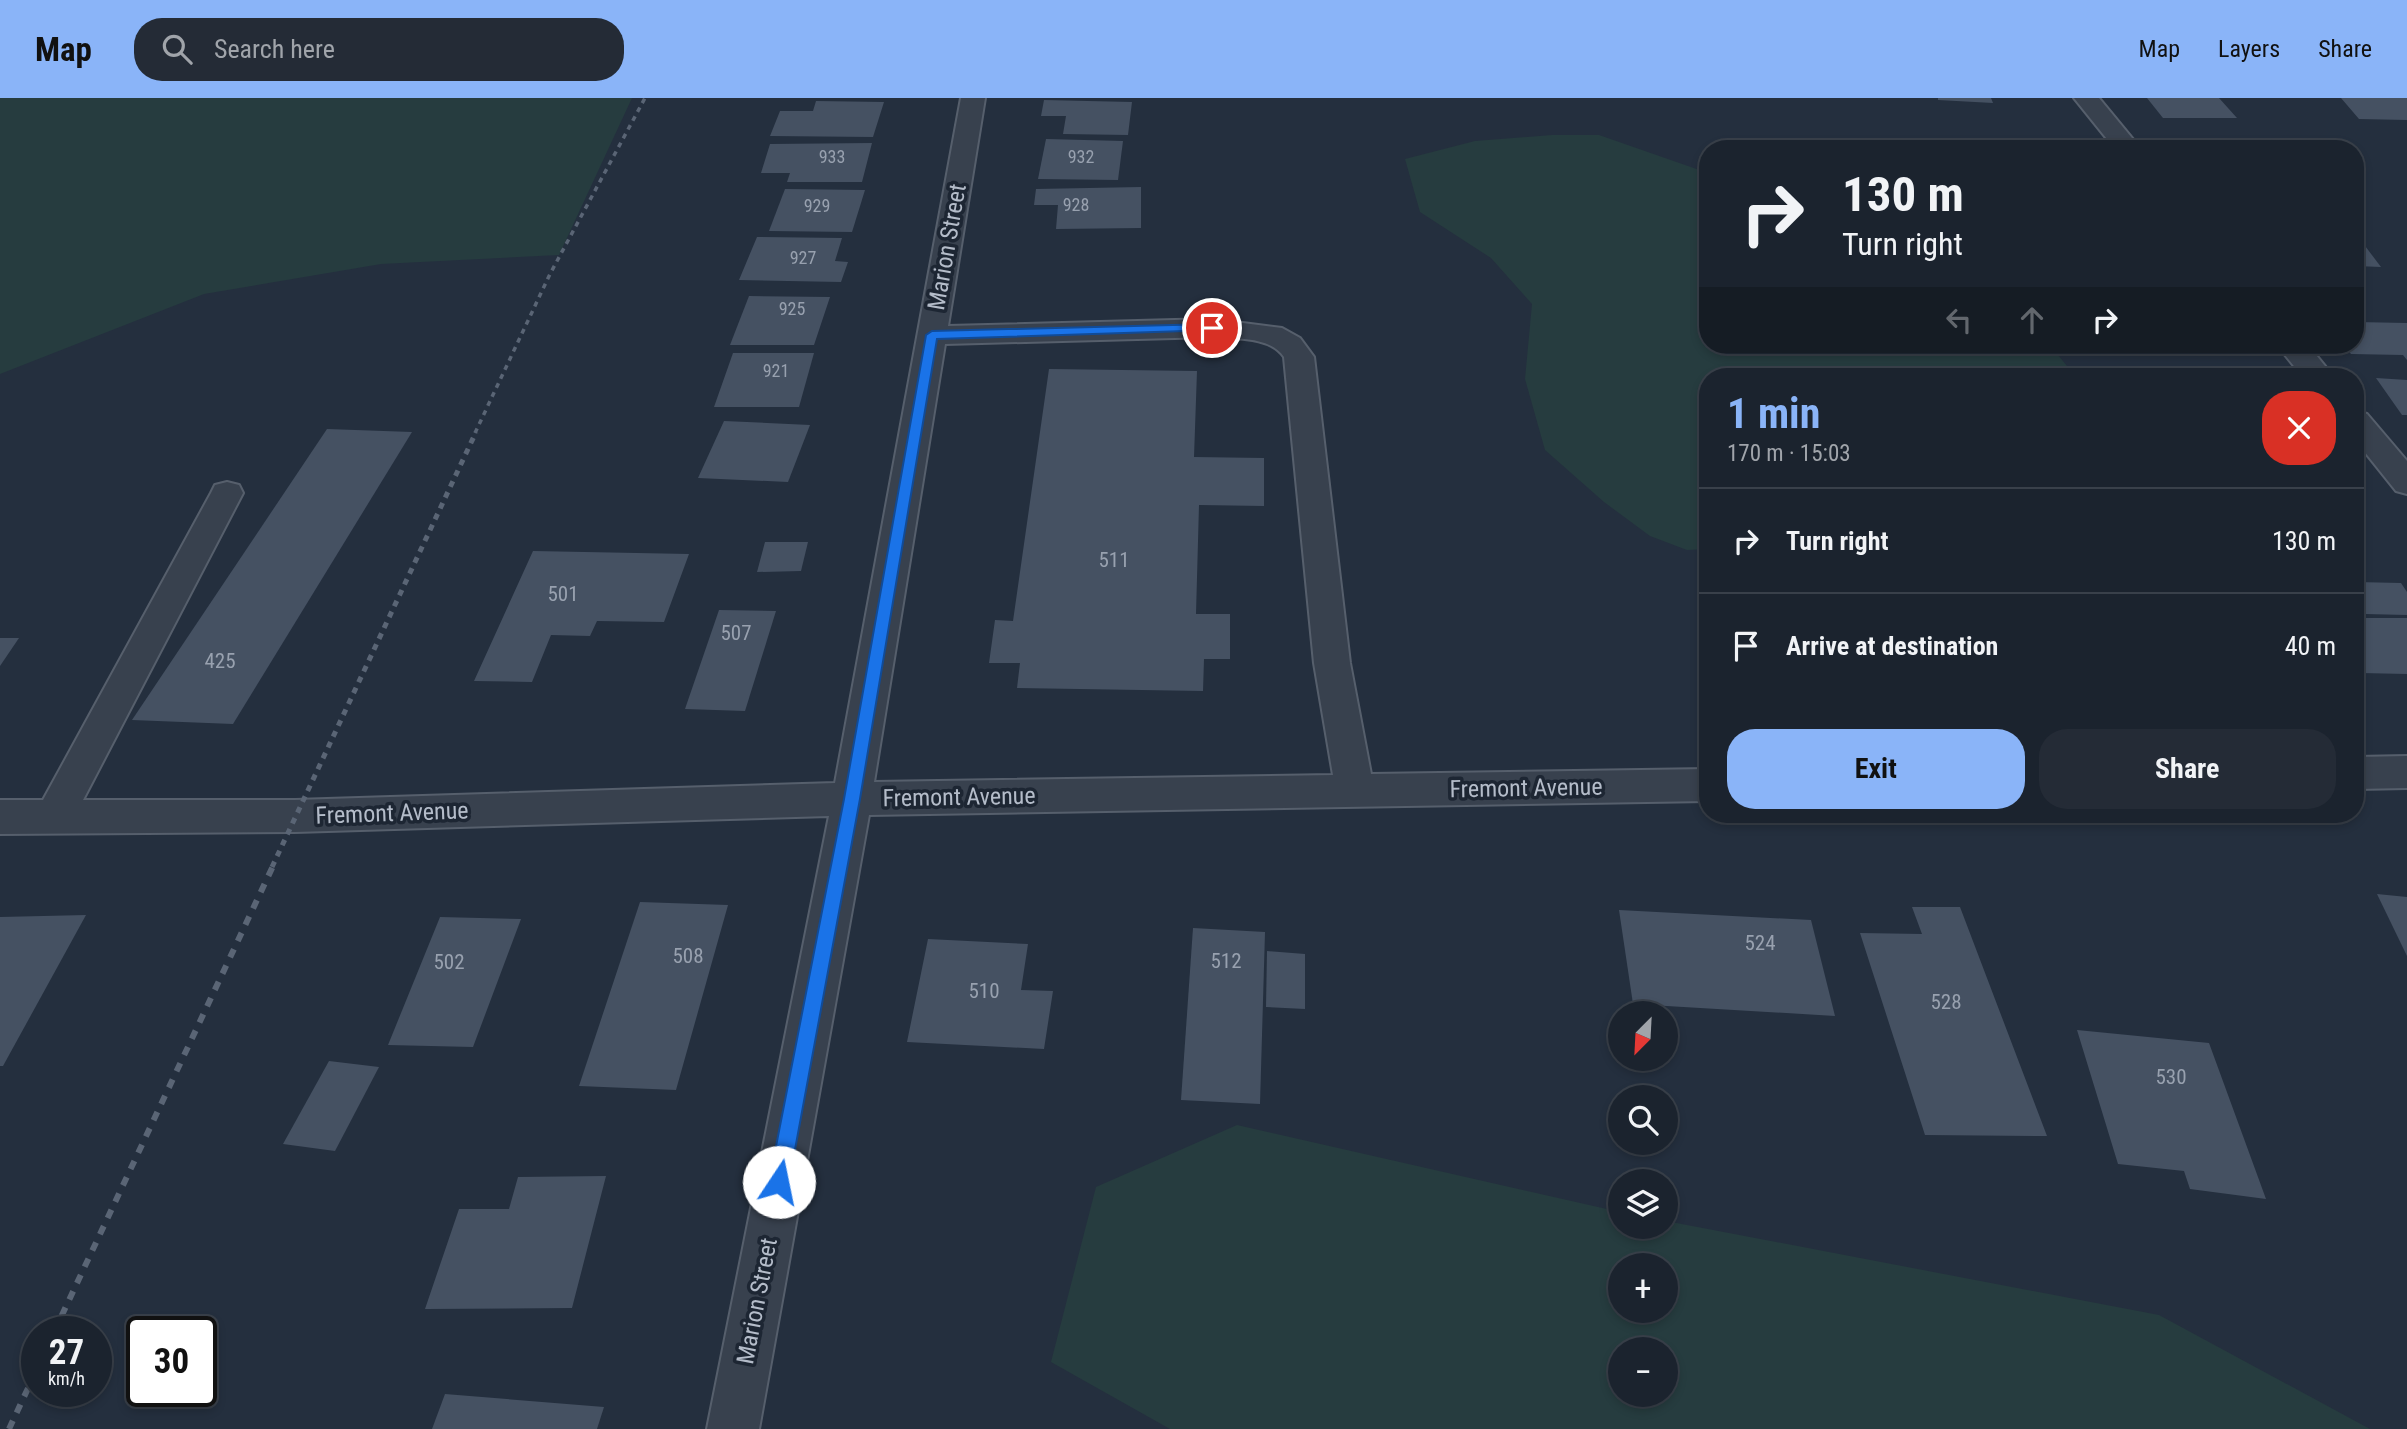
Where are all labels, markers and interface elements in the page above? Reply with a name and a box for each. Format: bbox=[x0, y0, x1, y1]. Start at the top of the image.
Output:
search box bbox=[134, 18, 624, 81]
text: Map bbox=[35, 30, 92, 69]
icon: search bbox=[158, 30, 196, 68]
text: Search here bbox=[214, 34, 335, 64]
text: Map bbox=[2139, 35, 2180, 63]
text: Layers bbox=[2218, 35, 2280, 63]
text: Share bbox=[2318, 35, 2372, 63]
house number: 933 bbox=[819, 146, 845, 167]
house number: 932 bbox=[1068, 146, 1094, 167]
text: 130 m bbox=[1842, 166, 1964, 223]
icon: right bbox=[1727, 168, 1818, 259]
street label: Marion Street bbox=[922, 182, 972, 312]
house number: 928 bbox=[1063, 194, 1089, 215]
house number: 929 bbox=[804, 195, 830, 216]
text: Turn right bbox=[1842, 225, 1963, 263]
house number: 927 bbox=[790, 247, 816, 268]
house number: 925 bbox=[779, 298, 805, 319]
pin bbox=[1182, 298, 1242, 358]
icon: left bbox=[1940, 301, 1978, 339]
icon: ahead bbox=[2013, 301, 2051, 339]
icon: right bbox=[2086, 301, 2124, 339]
icon: arrive bbox=[1193, 309, 1231, 347]
house number: 921 bbox=[763, 360, 789, 381]
text: 1 min bbox=[1727, 389, 1820, 438]
button: close bbox=[2262, 391, 2336, 465]
text: 170 m · 15:03 bbox=[1727, 440, 1851, 467]
icon: right bbox=[1727, 522, 1765, 560]
text: Turn right bbox=[1786, 526, 1888, 556]
text: 130 m bbox=[2272, 526, 2336, 556]
house number: 511 bbox=[1098, 548, 1130, 572]
house number: 501 bbox=[547, 582, 579, 606]
house number: 507 bbox=[720, 621, 752, 645]
icon: arrive bbox=[1727, 627, 1765, 665]
text: Arrive at destination bbox=[1786, 631, 1998, 661]
text: 40 m bbox=[2285, 631, 2336, 661]
house number: 425 bbox=[204, 649, 236, 673]
button: Exit bbox=[1727, 729, 2025, 809]
button: Share bbox=[2039, 729, 2336, 809]
street label: Fremont Avenue bbox=[1449, 773, 1603, 803]
street label: Fremont Avenue bbox=[882, 782, 1036, 812]
street label: Fremont Avenue bbox=[315, 796, 469, 830]
house number: 524 bbox=[1744, 931, 1776, 955]
house number: 508 bbox=[672, 944, 704, 968]
house number: 512 bbox=[1210, 949, 1242, 973]
house number: 502 bbox=[433, 950, 465, 974]
house number: 510 bbox=[968, 979, 1000, 1003]
house number: 528 bbox=[1930, 990, 1962, 1014]
north arrow bbox=[1608, 1001, 1678, 1071]
map controls bbox=[1608, 1001, 1678, 1407]
house number: 530 bbox=[2155, 1065, 2187, 1089]
button: search bbox=[1608, 1085, 1678, 1155]
position arrow bbox=[742, 1145, 816, 1219]
button: layers bbox=[1608, 1169, 1678, 1239]
street label: Marion Street bbox=[731, 1236, 783, 1366]
button: + bbox=[1608, 1253, 1678, 1323]
speed limit sign: 30 bbox=[126, 1316, 217, 1407]
text: 27 bbox=[49, 1332, 84, 1373]
button: − bbox=[1608, 1337, 1678, 1407]
text: km/h bbox=[48, 1368, 85, 1389]

